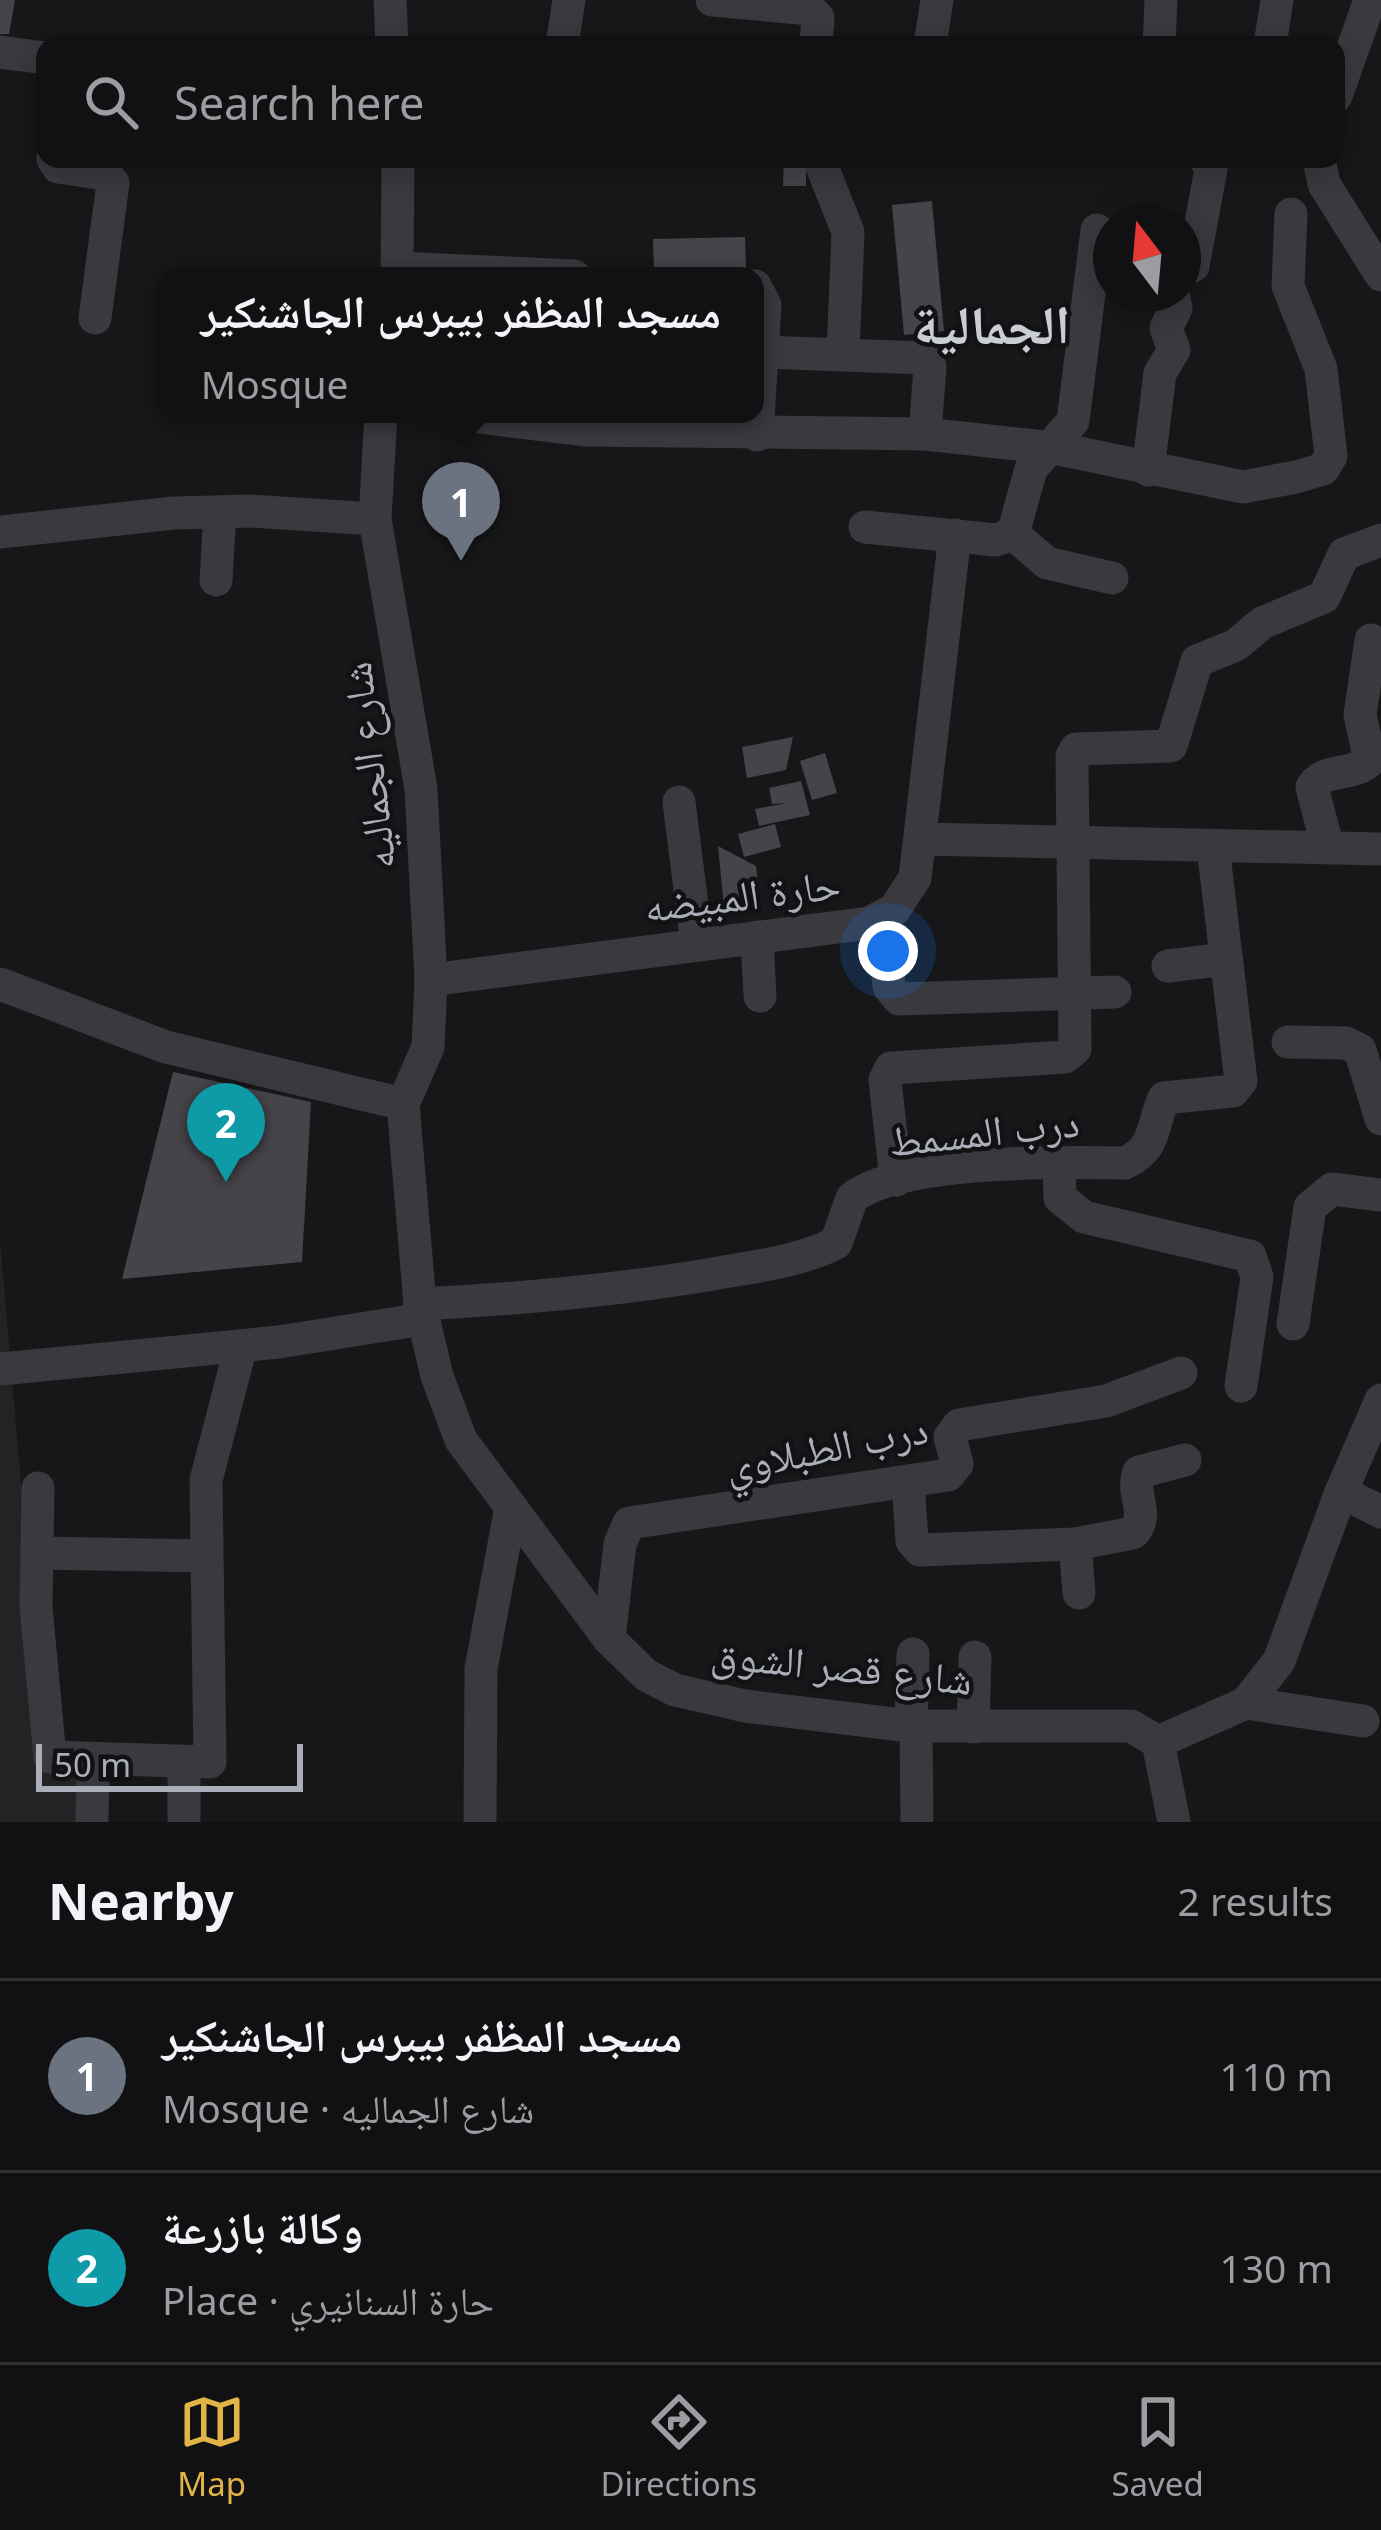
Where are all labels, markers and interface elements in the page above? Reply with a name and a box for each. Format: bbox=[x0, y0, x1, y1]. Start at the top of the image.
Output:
search box bbox=[36, 36, 1345, 168]
icon: search bbox=[78, 69, 144, 135]
text: Search here bbox=[174, 72, 424, 133]
north arrow bbox=[1093, 204, 1201, 312]
popup bbox=[158, 267, 764, 423]
text: مسجد المظفر بيبرس الجاشنكير bbox=[201, 280, 721, 341]
district label: الجمالية bbox=[914, 286, 1070, 360]
text: Mosque bbox=[201, 357, 349, 410]
pin: 1 bbox=[422, 462, 500, 561]
street label: شارع الجماليه bbox=[326, 659, 408, 873]
street label: حارة المبيضه bbox=[641, 854, 843, 934]
your location bbox=[858, 921, 918, 981]
pin: 2 bbox=[187, 1083, 265, 1182]
street label: درب المسمط bbox=[886, 1092, 1082, 1168]
street label: درب الطبلاوي bbox=[720, 1398, 934, 1500]
street label: شارع قصر الشوق bbox=[708, 1623, 976, 1707]
scale bar bbox=[36, 1738, 303, 1791]
text: 50 m bbox=[54, 1742, 131, 1787]
text: Nearby bbox=[48, 1865, 234, 1935]
text: 2 results bbox=[1178, 1874, 1333, 1927]
text: مسجد المظفر بيبرس الجاشنكير bbox=[162, 2004, 682, 2065]
text: 1 bbox=[76, 2049, 98, 2102]
text: 110 m bbox=[1219, 2049, 1333, 2102]
text: Mosque · شارع الجماليه bbox=[162, 2081, 534, 2134]
text: وكالة بازرعة bbox=[162, 2196, 363, 2257]
text: 2 bbox=[76, 2241, 98, 2294]
text: 130 m bbox=[1219, 2241, 1333, 2294]
text: Place · حارة السنانيري bbox=[162, 2273, 494, 2326]
tab: Map bbox=[177, 2389, 246, 2506]
tab: Directions bbox=[600, 2389, 757, 2506]
tab: Saved bbox=[1111, 2389, 1204, 2506]

